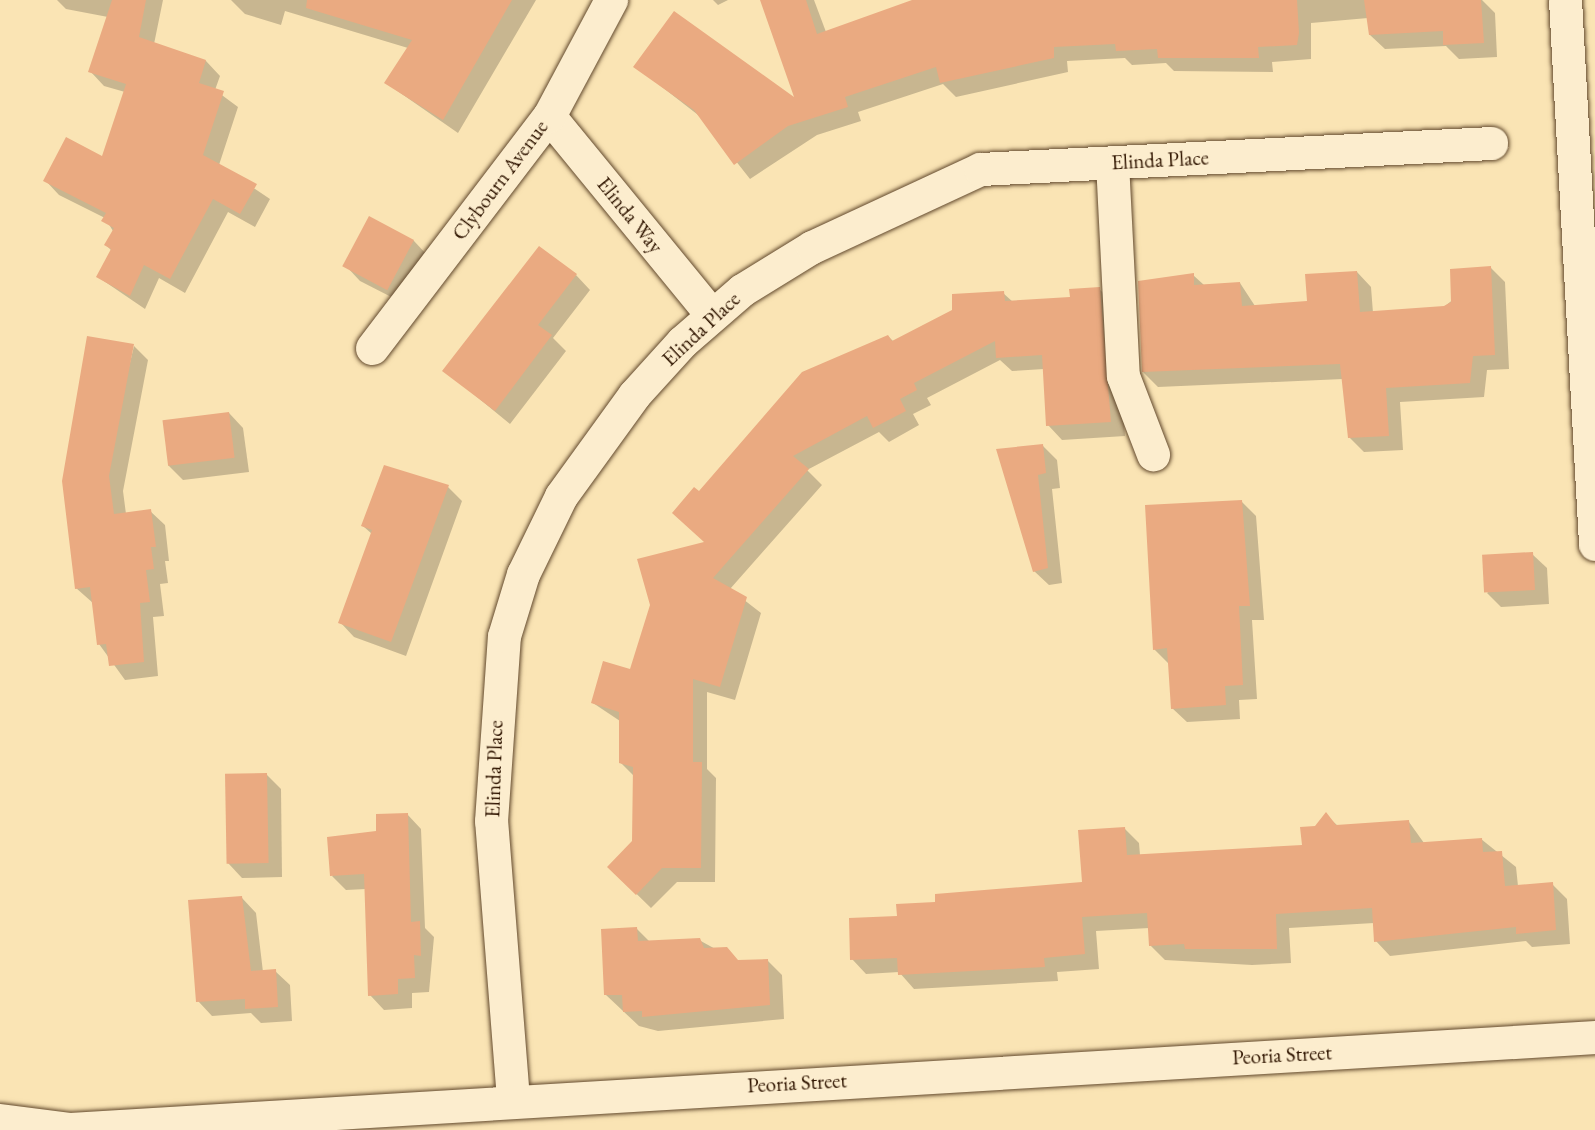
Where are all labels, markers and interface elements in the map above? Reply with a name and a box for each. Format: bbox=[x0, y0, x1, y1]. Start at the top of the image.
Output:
street label: Clybourn Avenue bbox=[447, 115, 553, 245]
street label: Elinda Place bbox=[1111, 145, 1209, 175]
street label: Elinda Way bbox=[592, 172, 668, 258]
street label: Elinda Place bbox=[657, 286, 745, 372]
street label: Elinda Place bbox=[480, 720, 508, 818]
street label: Peoria Street bbox=[1232, 1040, 1332, 1070]
street label: Peoria Street bbox=[747, 1068, 847, 1098]

